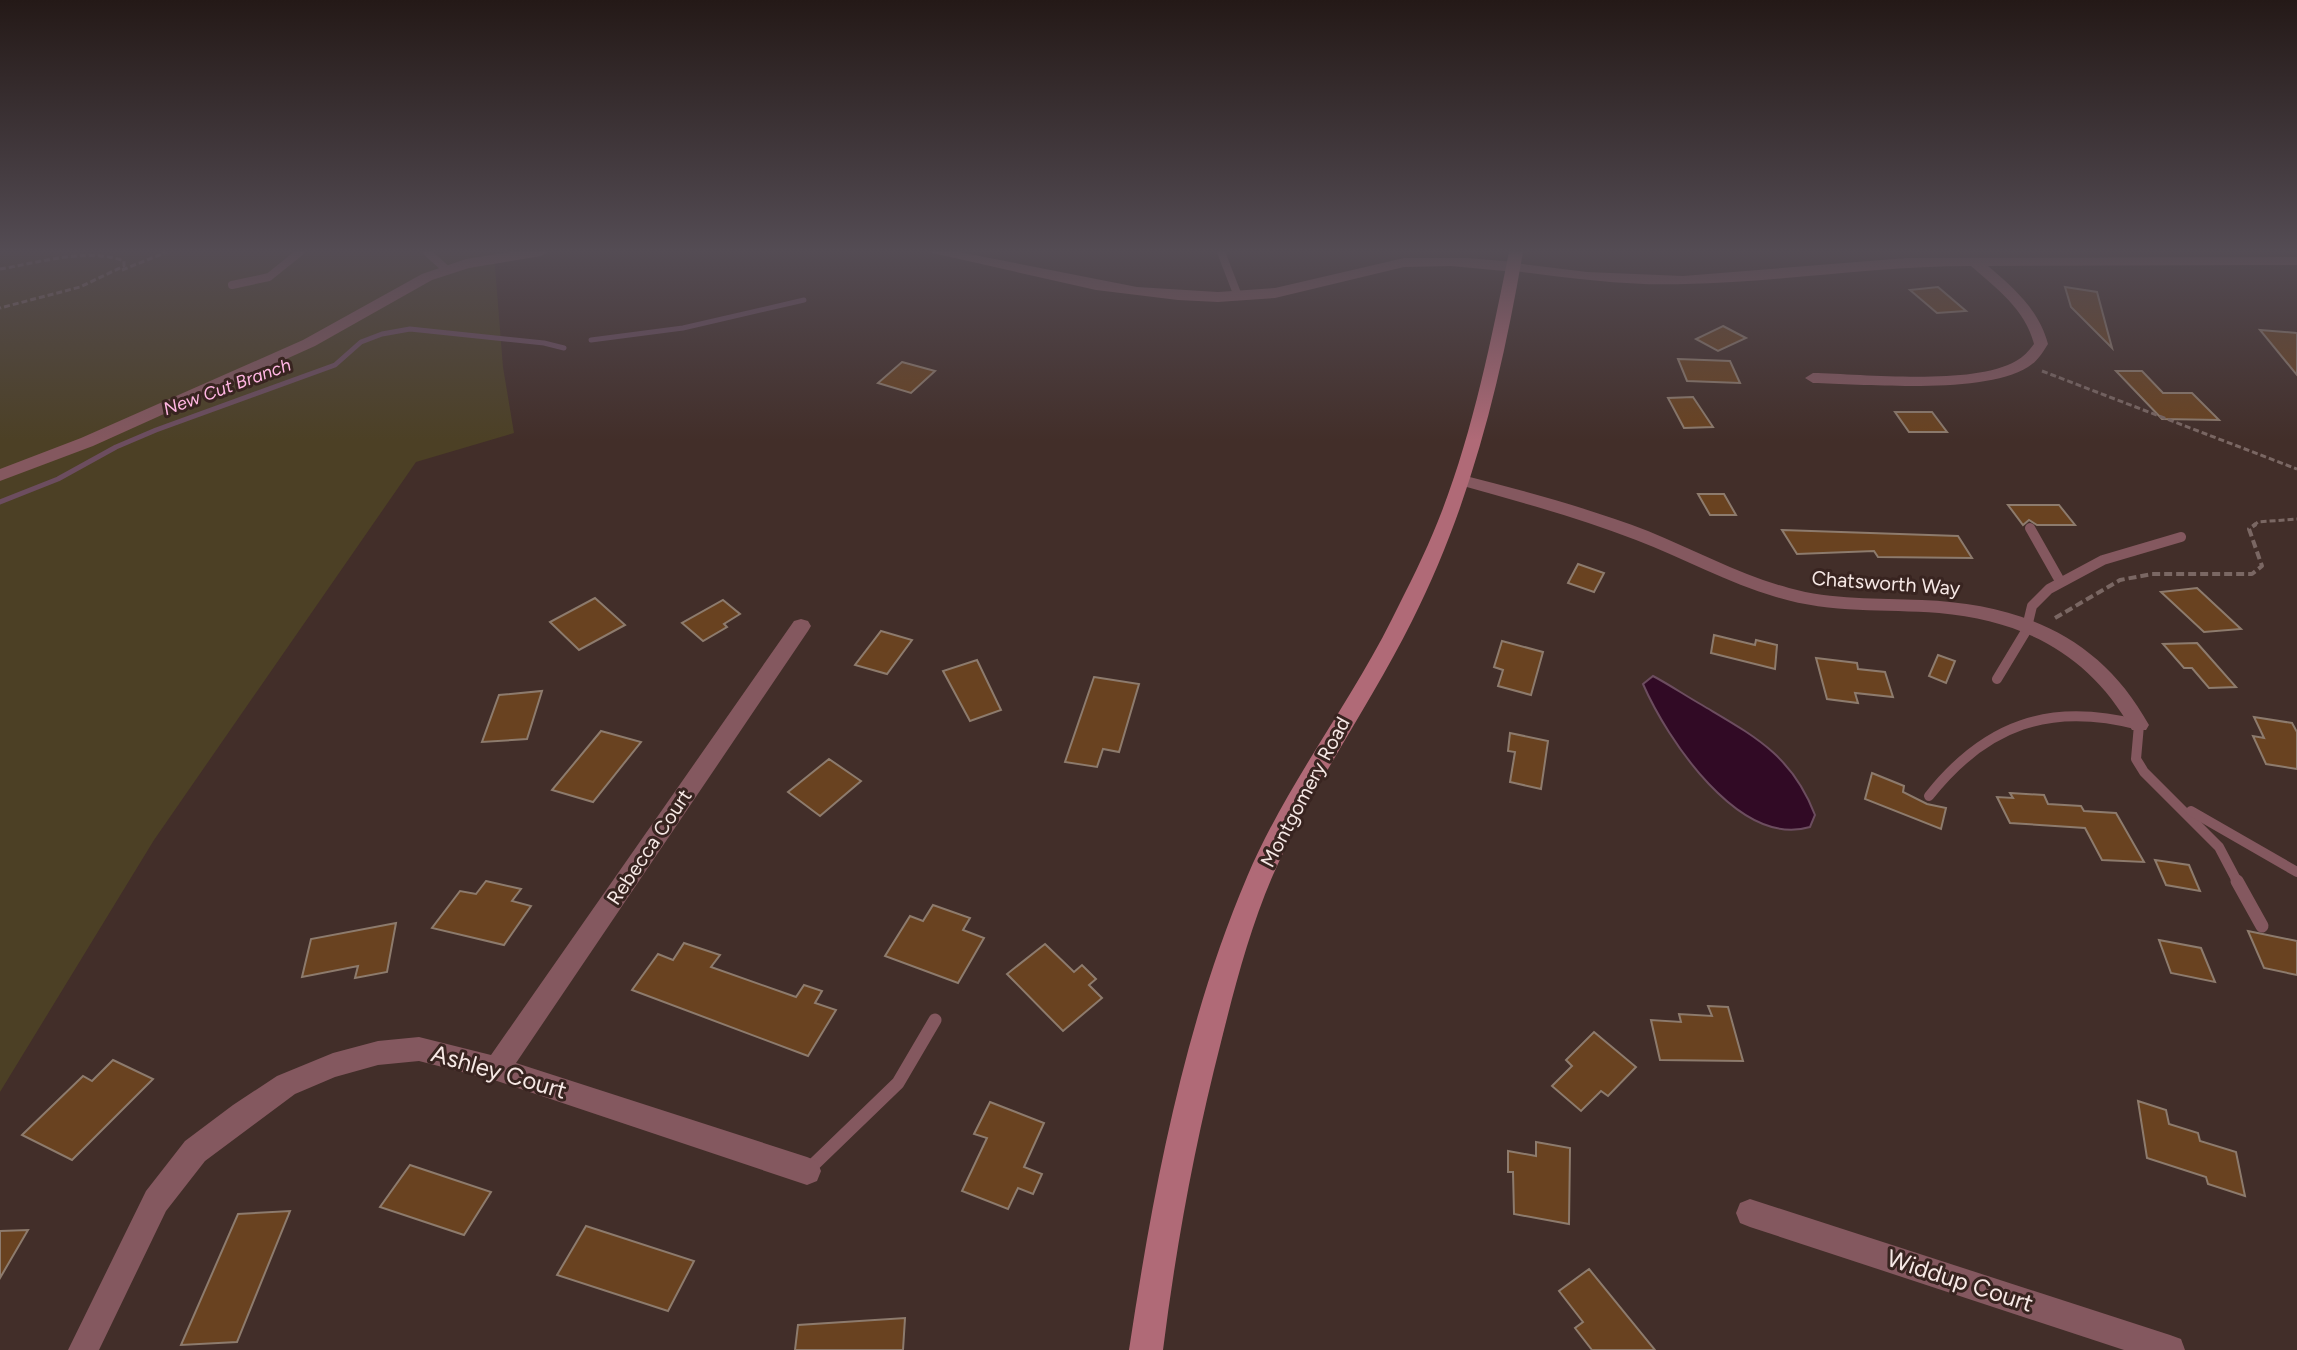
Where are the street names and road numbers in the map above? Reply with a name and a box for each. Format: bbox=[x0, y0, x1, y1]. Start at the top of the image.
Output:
street label: Chatsworth Way bbox=[1811, 566, 1962, 600]
street label: Montgomery Road bbox=[1255, 713, 1355, 871]
street label: Rebecca Court bbox=[601, 785, 697, 909]
street label: Ashley Court bbox=[428, 1038, 570, 1105]
street label: Widdup Court bbox=[1883, 1243, 2037, 1318]

